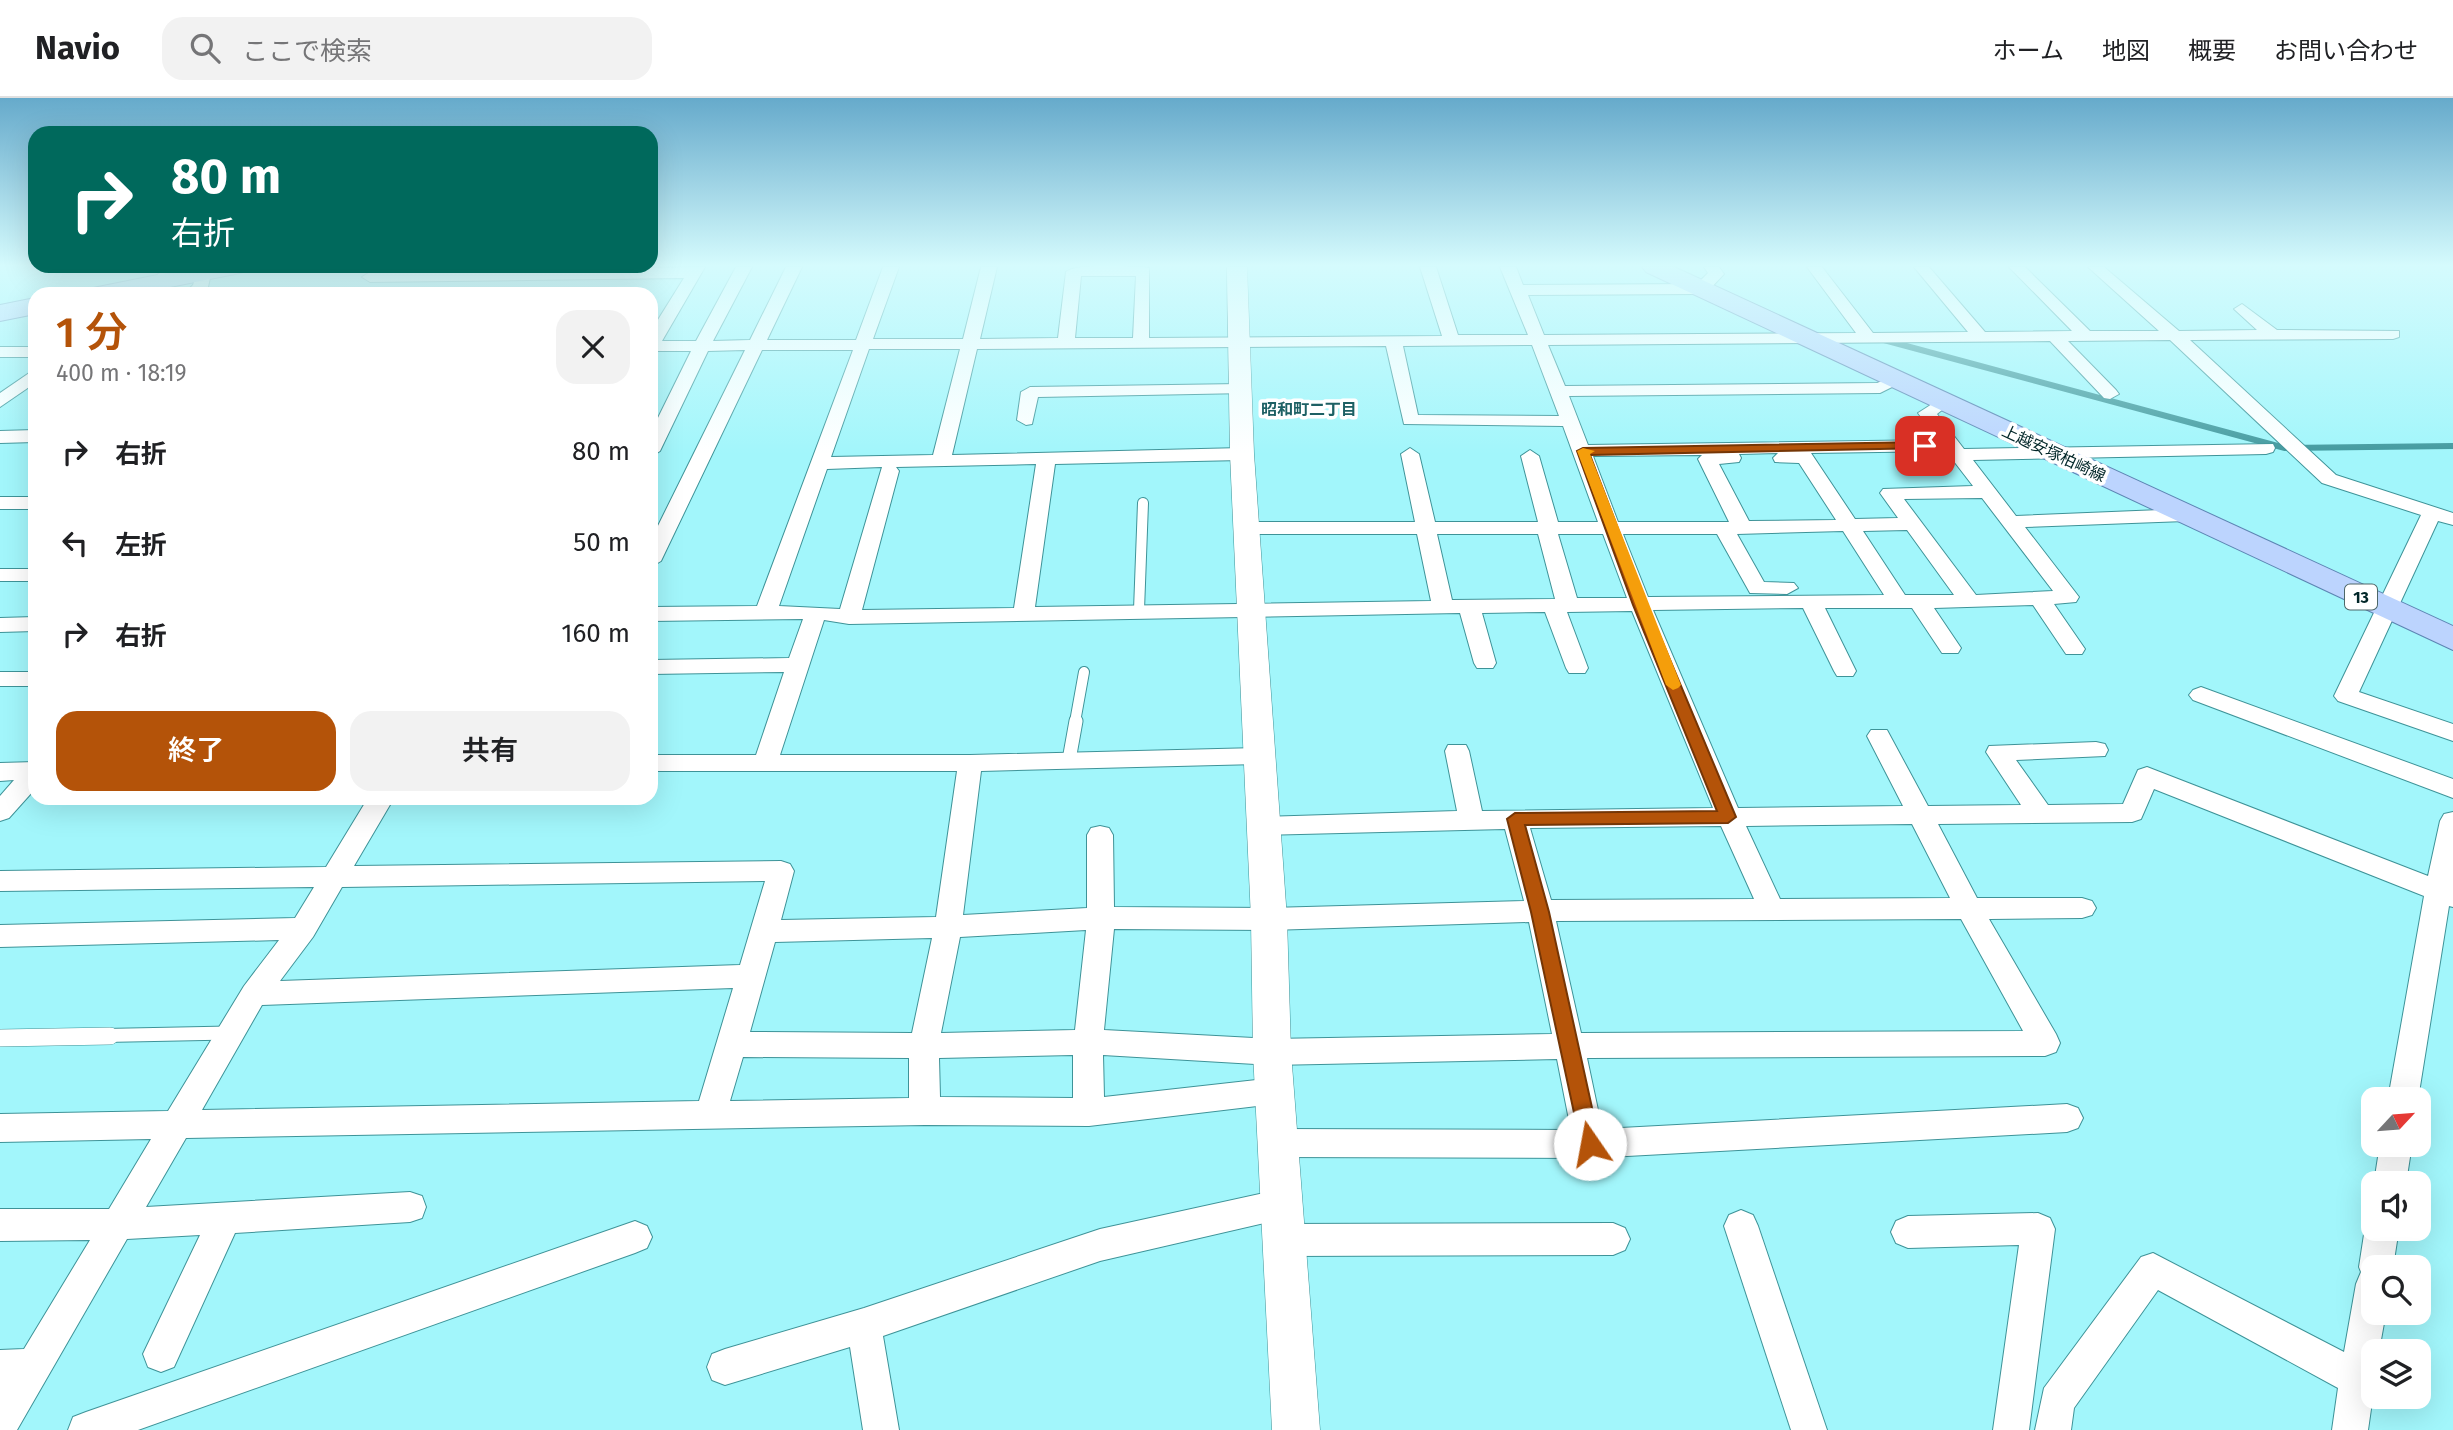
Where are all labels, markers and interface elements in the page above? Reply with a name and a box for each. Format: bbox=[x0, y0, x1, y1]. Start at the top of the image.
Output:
search box bbox=[162, 17, 652, 80]
text: Navio bbox=[35, 28, 120, 68]
icon: search bbox=[186, 29, 224, 67]
text: ここで検索 bbox=[242, 36, 372, 67]
text: ホーム bbox=[1993, 37, 2064, 65]
text: 地図 bbox=[2102, 37, 2150, 65]
text: 概要 bbox=[2188, 37, 2236, 65]
text: お問い合わせ bbox=[2274, 37, 2418, 65]
text: 80 m bbox=[171, 147, 281, 206]
icon: right bbox=[56, 154, 147, 245]
text: 右折 bbox=[171, 214, 235, 252]
text: 1 分 bbox=[56, 308, 127, 358]
button: close bbox=[556, 310, 630, 384]
text: 400 m · 18:19 bbox=[56, 359, 187, 387]
district label: 昭和町二丁目 bbox=[1261, 400, 1357, 419]
pin bbox=[1895, 416, 1955, 476]
street label: 上越安塚柏崎線 bbox=[1999, 421, 2109, 486]
icon: arrive bbox=[1906, 427, 1944, 465]
icon: right bbox=[56, 433, 94, 471]
text: 80 m bbox=[572, 436, 630, 467]
text: 右折 bbox=[115, 439, 167, 470]
icon: left bbox=[56, 524, 94, 562]
text: 50 m bbox=[573, 527, 630, 558]
text: 左折 bbox=[115, 530, 167, 561]
road number: 13 bbox=[2345, 584, 2377, 610]
icon: right bbox=[56, 615, 94, 653]
text: 160 m bbox=[561, 618, 630, 649]
text: 右折 bbox=[115, 621, 167, 652]
button: 終了 bbox=[56, 711, 336, 791]
button: 共有 bbox=[350, 711, 630, 791]
north arrow bbox=[2361, 1087, 2431, 1157]
map controls bbox=[2361, 1087, 2431, 1409]
position arrow bbox=[1553, 1107, 1627, 1181]
button: sound bbox=[2361, 1171, 2431, 1241]
button: search bbox=[2361, 1255, 2431, 1325]
button: layers bbox=[2361, 1339, 2431, 1409]

